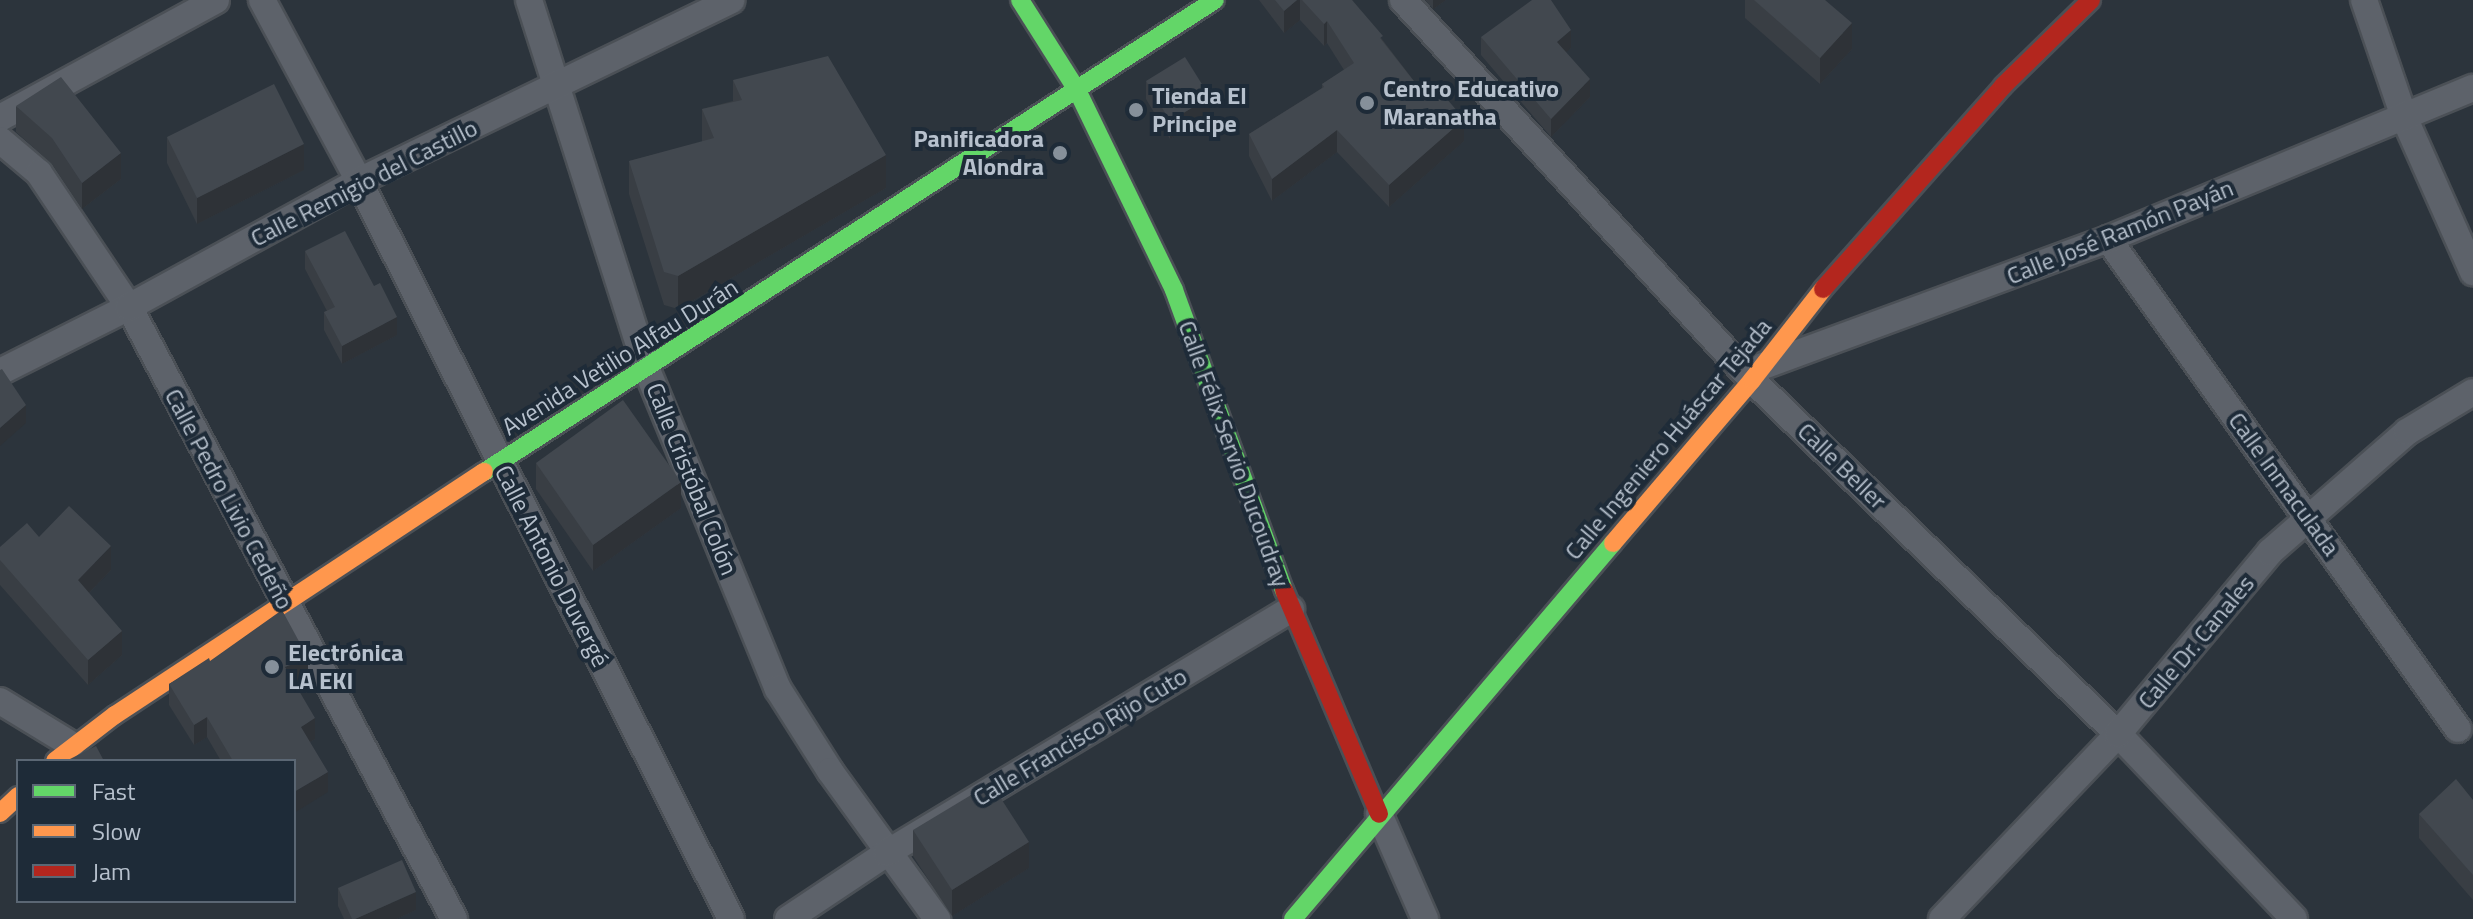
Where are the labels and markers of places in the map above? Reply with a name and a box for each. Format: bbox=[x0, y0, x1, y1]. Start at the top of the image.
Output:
place label: Centro Educativo Maranatha bbox=[1383, 75, 1559, 131]
place label: Tienda El Principe bbox=[1152, 82, 1247, 138]
marker: Centro Educativo Maranatha bbox=[1358, 94, 1376, 112]
marker: Tienda El Principe bbox=[1127, 101, 1145, 119]
place label: Panificadora Alondra bbox=[913, 125, 1044, 181]
marker: Panificadora Alondra bbox=[1051, 144, 1069, 162]
place label: Electrónica LA EKI bbox=[288, 639, 404, 695]
marker: Electrónica LA EKI bbox=[263, 658, 281, 676]

